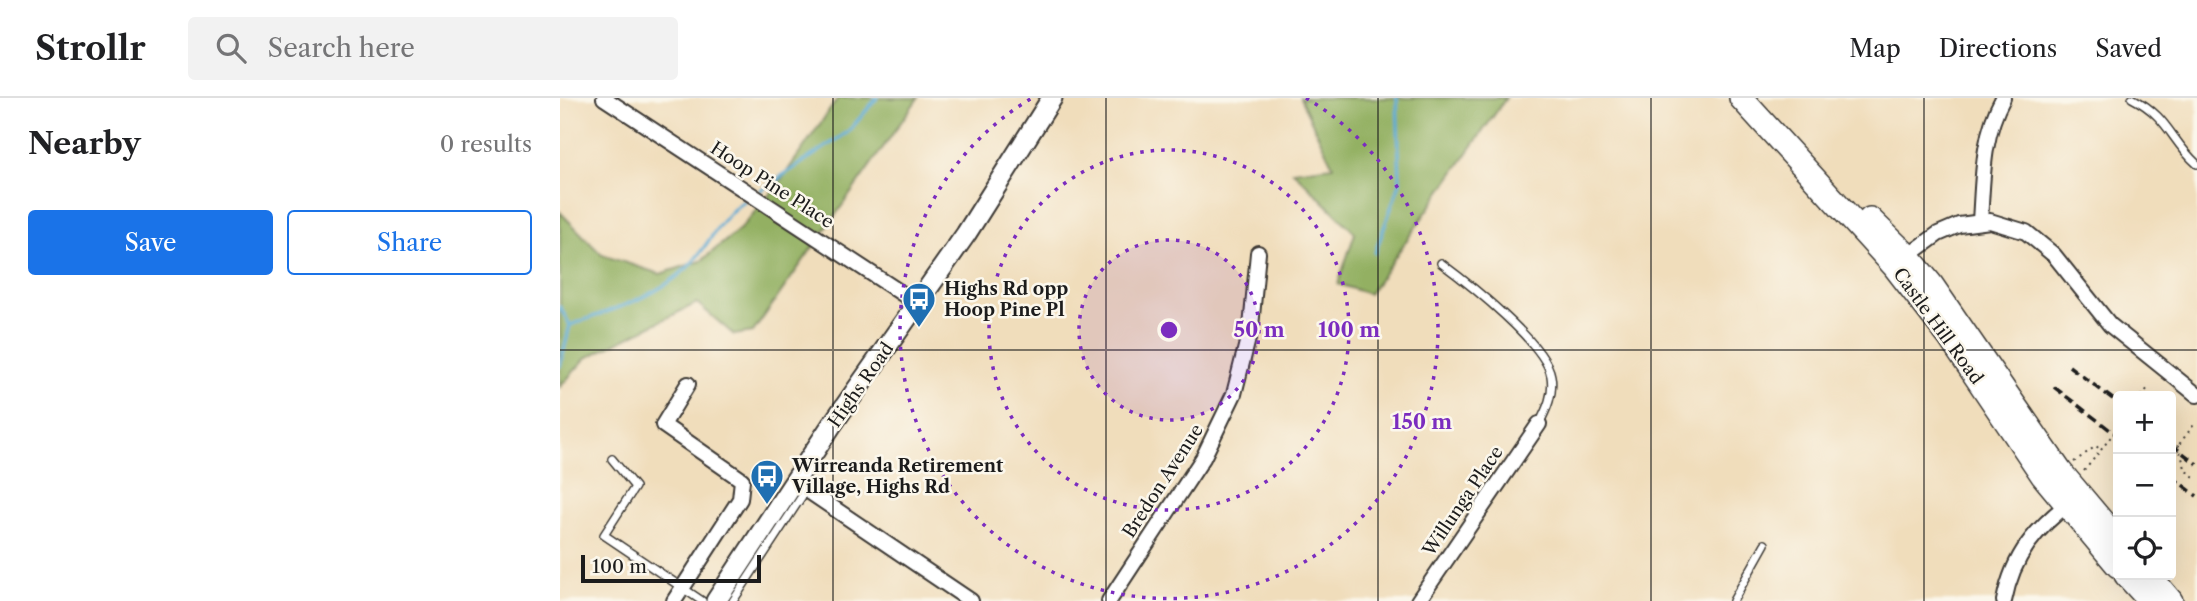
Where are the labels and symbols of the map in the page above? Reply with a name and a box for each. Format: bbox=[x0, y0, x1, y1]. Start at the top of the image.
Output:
street label: Hoop Pine Place bbox=[706, 137, 838, 233]
street label: Castle Hill Road bbox=[1888, 263, 1988, 389]
place label: Highs Rd opp Hoop Pine Pl bbox=[944, 278, 1068, 321]
bus stop icon: Highs Rd opp Hoop Pine Pl bbox=[900, 280, 938, 329]
text: 50 m bbox=[1233, 317, 1285, 342]
text: 100 m bbox=[1318, 317, 1380, 342]
centre of rings bbox=[1157, 318, 1181, 342]
street label: Highs Road bbox=[824, 338, 898, 432]
text: 150 m bbox=[1392, 409, 1452, 434]
street label: Bredon Avenue bbox=[1118, 420, 1208, 542]
street label: Willunga Place bbox=[1418, 442, 1508, 561]
place label: Wirreanda Retirement Village, Highs Rd bbox=[791, 455, 1004, 498]
bus stop icon: Wirreanda Retirement Village, Highs Rd bbox=[748, 457, 786, 506]
scale bar bbox=[581, 552, 761, 584]

